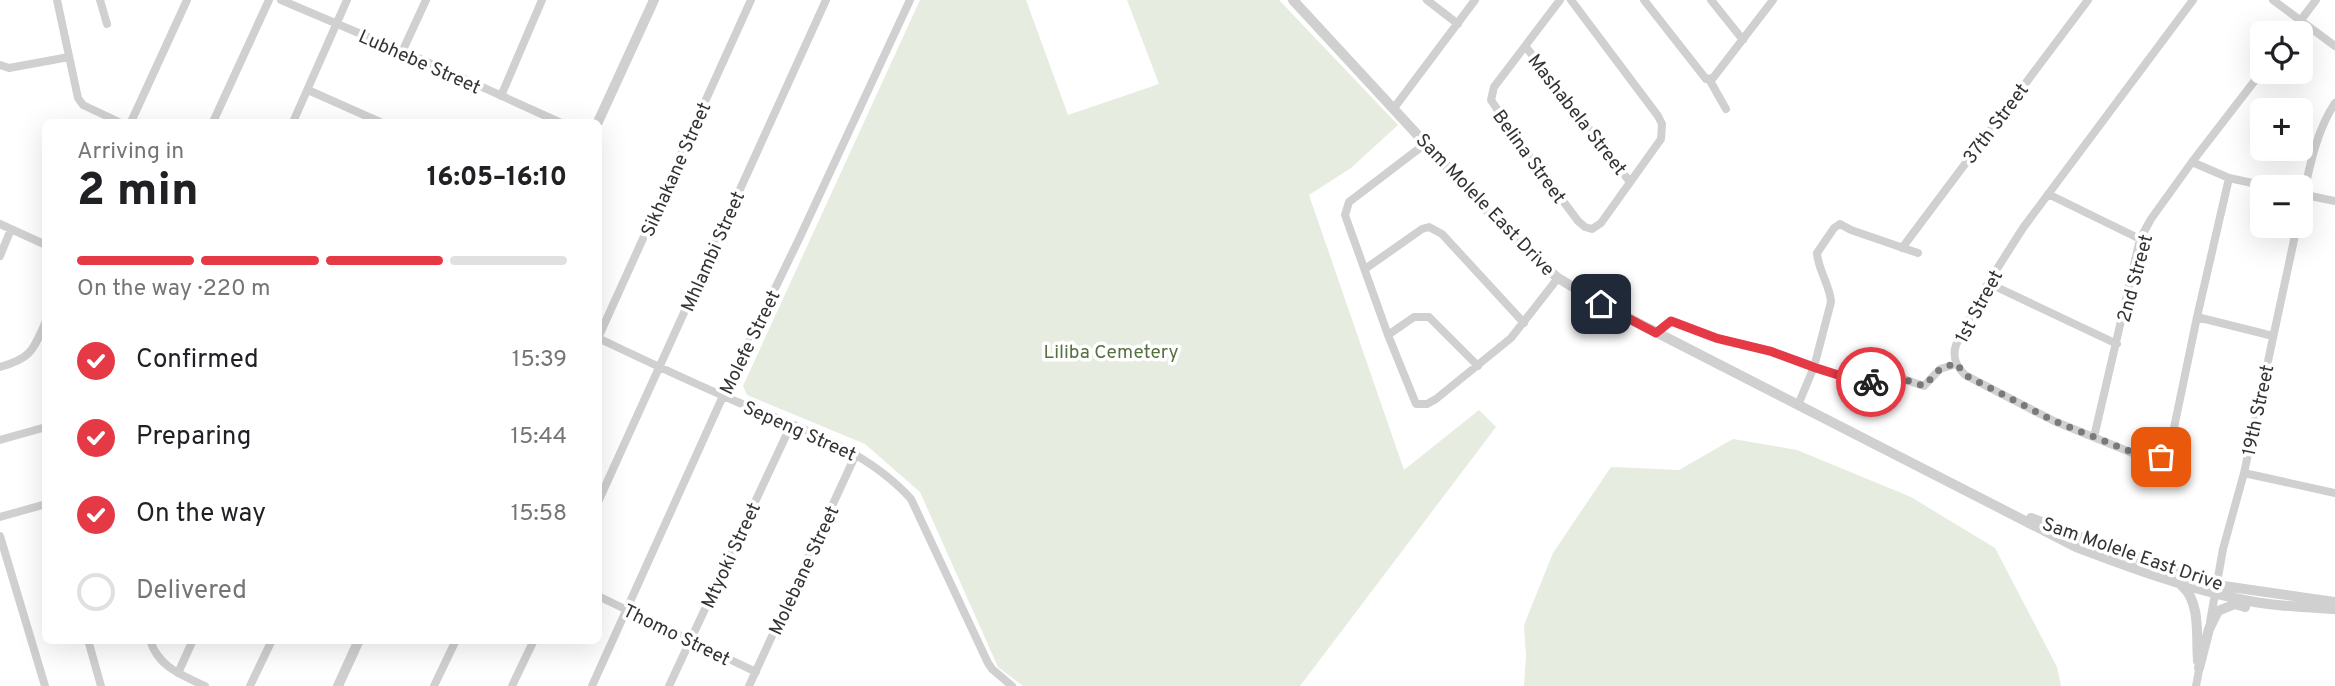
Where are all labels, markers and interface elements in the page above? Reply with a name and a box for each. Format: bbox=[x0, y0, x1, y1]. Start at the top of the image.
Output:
map controls bbox=[2250, 21, 2313, 238]
button: locate bbox=[2250, 21, 2313, 84]
street label: Lubhebe Street bbox=[354, 25, 484, 100]
street label: Mashabela Street bbox=[1522, 50, 1631, 181]
street label: 37th Street bbox=[1958, 79, 2035, 169]
button: + bbox=[2250, 98, 2313, 161]
street label: Sikhakane Street bbox=[636, 99, 717, 241]
street label: Belina Street bbox=[1486, 106, 1570, 209]
street label: Sam Molele East Drive bbox=[1410, 129, 1559, 282]
text: Arriving in bbox=[77, 138, 184, 167]
text: 16:05–16:10 bbox=[427, 162, 567, 195]
text: 2 min bbox=[77, 163, 199, 222]
button: − bbox=[2250, 175, 2313, 238]
street label: Mhlambi Street bbox=[677, 188, 751, 316]
street label: 2nd Street bbox=[2113, 232, 2159, 325]
street label: 1st Street bbox=[1951, 266, 2009, 348]
pin bbox=[1571, 274, 1631, 334]
text: On the way · 220 m bbox=[77, 275, 271, 304]
icon: home bbox=[1582, 285, 1620, 323]
street label: Molefe Street bbox=[715, 287, 786, 399]
park label: Liliba Cemetery bbox=[1044, 341, 1178, 365]
icon: check bbox=[77, 342, 115, 380]
text: Confirmed bbox=[136, 344, 259, 377]
text: 15:39 bbox=[512, 346, 567, 375]
courier bbox=[1836, 347, 1906, 417]
icon: bike bbox=[1852, 363, 1890, 401]
street label: 19th Street bbox=[2238, 363, 2280, 458]
street label: Sepeng Street bbox=[739, 396, 860, 467]
icon: check bbox=[77, 419, 115, 457]
text: Preparing bbox=[136, 421, 251, 454]
text: 15:44 bbox=[510, 423, 567, 452]
pin bbox=[2131, 427, 2191, 487]
icon: bag bbox=[2142, 438, 2180, 476]
icon: check bbox=[77, 496, 115, 534]
text: On the way bbox=[136, 498, 266, 531]
street label: Mtyoki Street bbox=[697, 499, 767, 613]
text: 15:58 bbox=[511, 500, 567, 529]
street label: Molebane Street bbox=[764, 502, 845, 639]
street label: Sam Molele East Drive bbox=[2039, 513, 2226, 597]
text: Delivered bbox=[136, 575, 247, 608]
street label: Thomo Street bbox=[619, 600, 734, 672]

